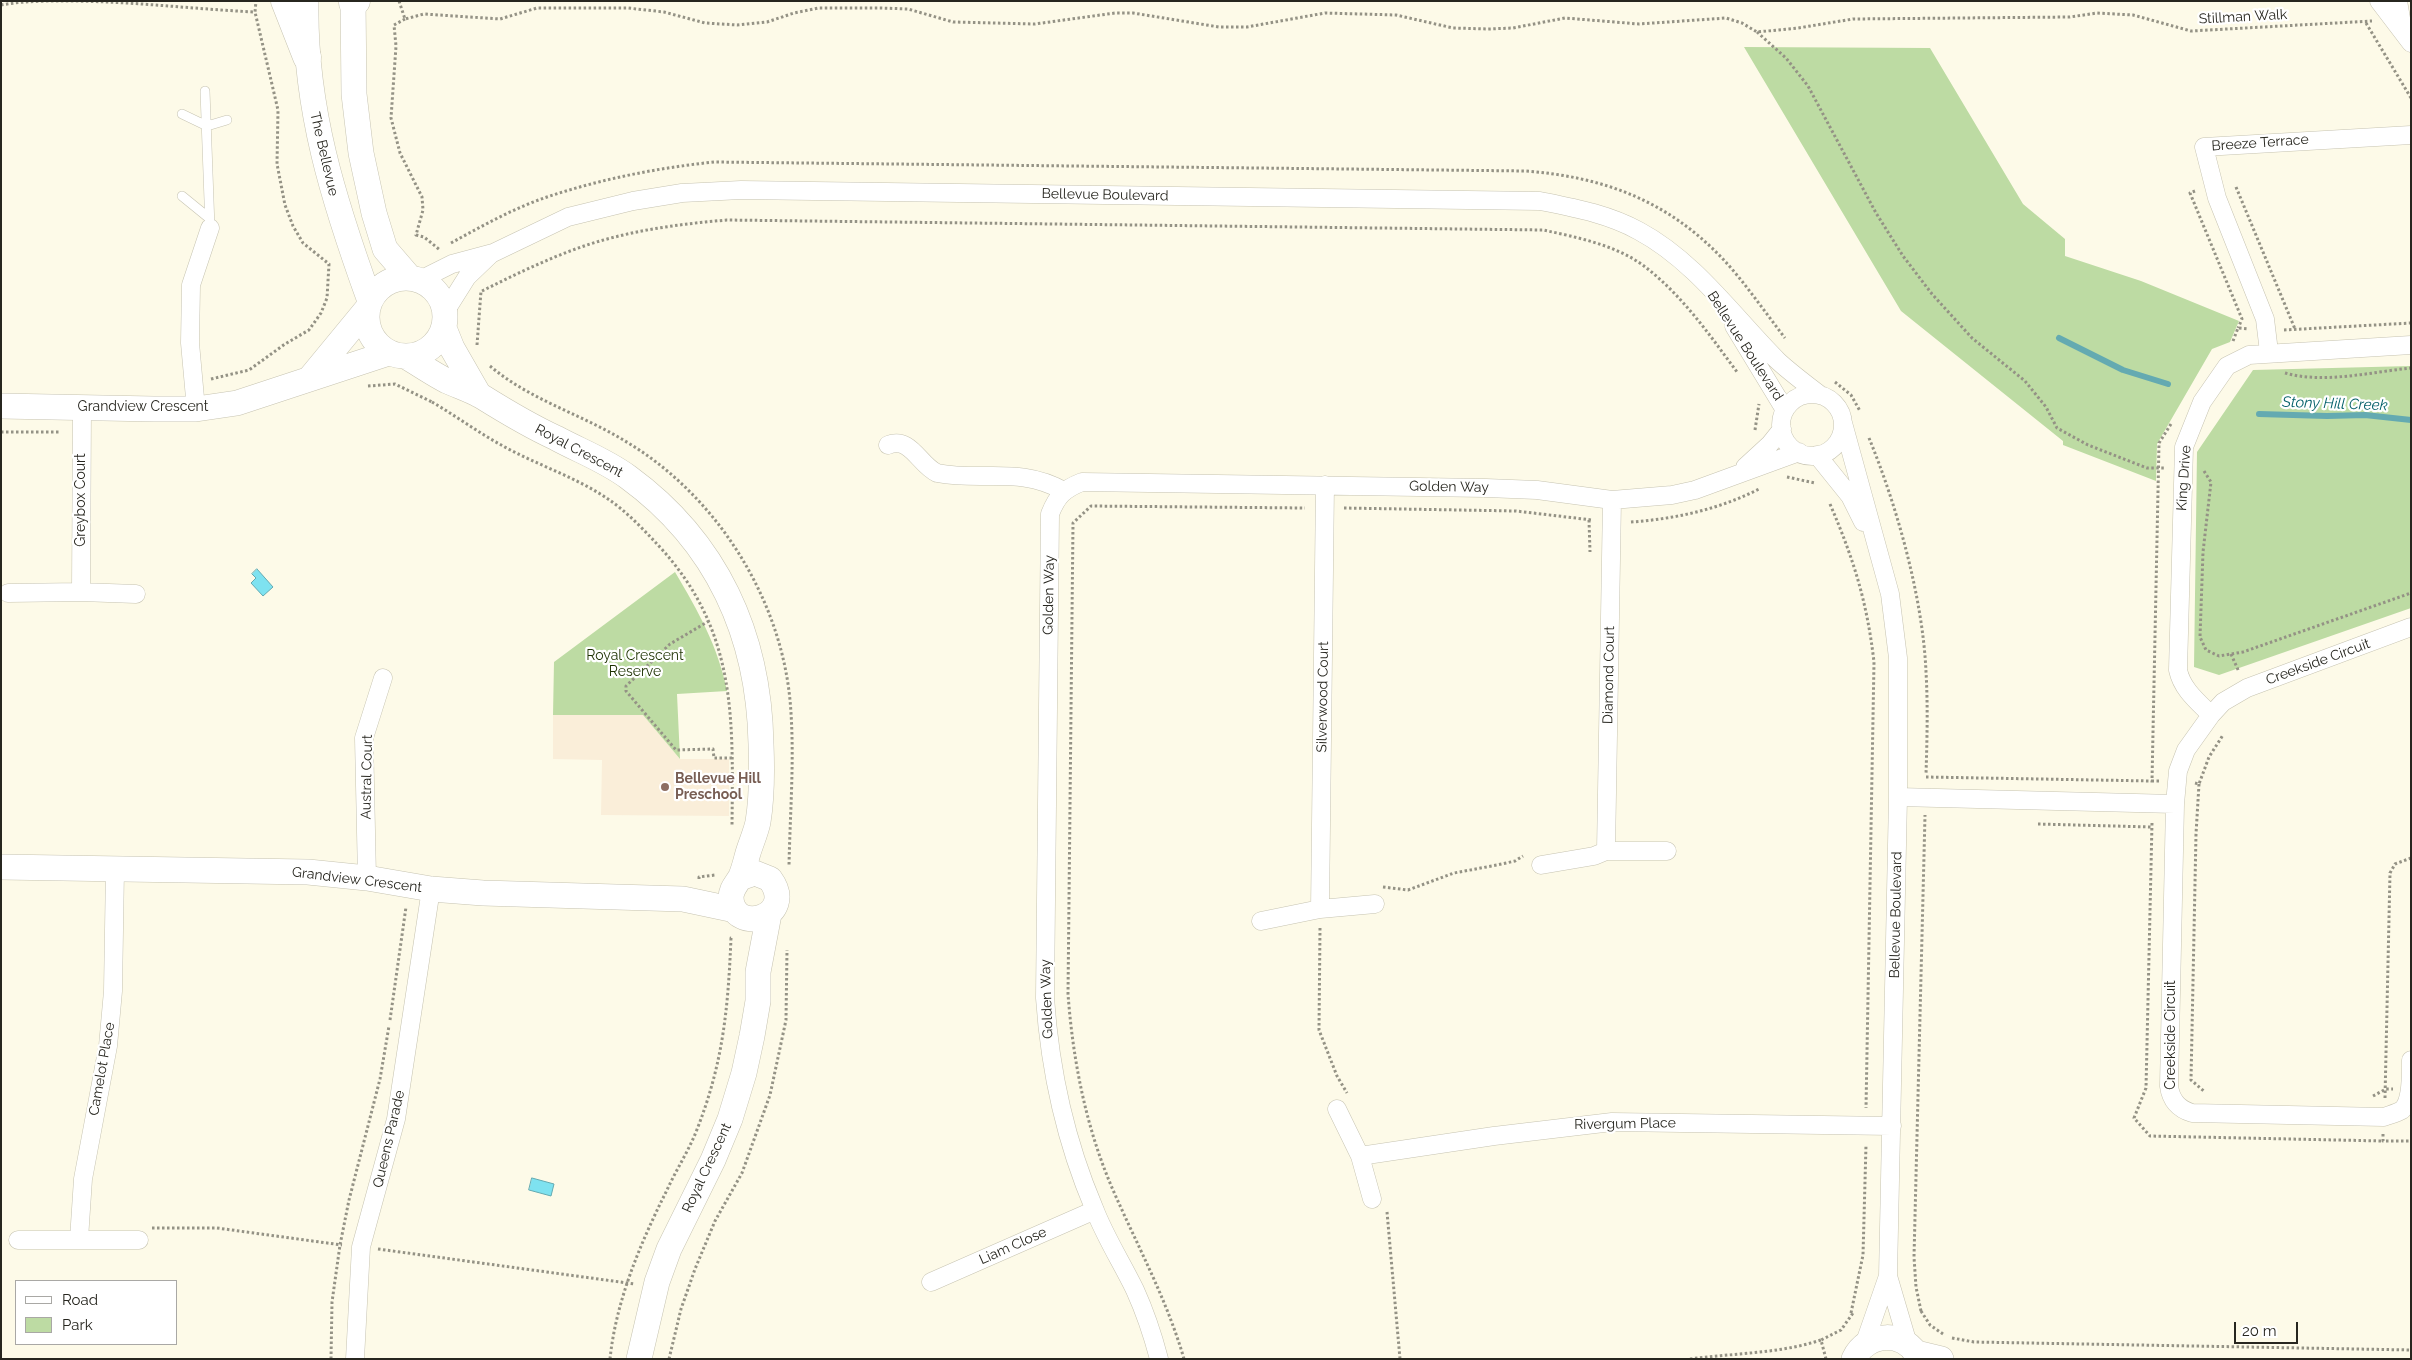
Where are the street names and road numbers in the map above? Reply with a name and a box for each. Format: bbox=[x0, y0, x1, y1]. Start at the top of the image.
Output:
street label: Stillman Walk bbox=[2198, 6, 2288, 28]
street label: The Bellevue bbox=[306, 110, 342, 198]
street label: Breeze Terrace bbox=[2211, 131, 2309, 155]
street label: Bellevue Boulevard bbox=[1041, 185, 1169, 205]
street label: Bellevue Boulevard bbox=[1703, 288, 1787, 404]
street label: Grandview Crescent bbox=[78, 399, 208, 415]
street label: Royal Crescent bbox=[532, 421, 626, 481]
street label: King Drive bbox=[2173, 445, 2195, 511]
street label: Greybox Court bbox=[73, 453, 89, 547]
street label: Golden Way bbox=[1409, 478, 1489, 496]
street label: Golden Way bbox=[1040, 555, 1058, 635]
street label: Diamond Court bbox=[1600, 626, 1618, 724]
street label: Creekside Circuit bbox=[2264, 635, 2372, 689]
street label: Silverwood Court bbox=[1314, 641, 1332, 753]
street label: Austral Court bbox=[358, 734, 376, 820]
street label: Bellevue Boulevard bbox=[1886, 851, 1906, 979]
street label: Grandview Crescent bbox=[291, 864, 423, 896]
street label: Golden Way bbox=[1037, 959, 1057, 1039]
street label: Creekside Circuit bbox=[2163, 980, 2179, 1090]
street label: Camelot Place bbox=[86, 1021, 118, 1117]
street label: Queens Parade bbox=[370, 1089, 408, 1189]
street label: Rivergum Place bbox=[1574, 1115, 1676, 1133]
street label: Royal Crescent bbox=[679, 1120, 735, 1216]
street label: Liam Close bbox=[977, 1224, 1049, 1268]

